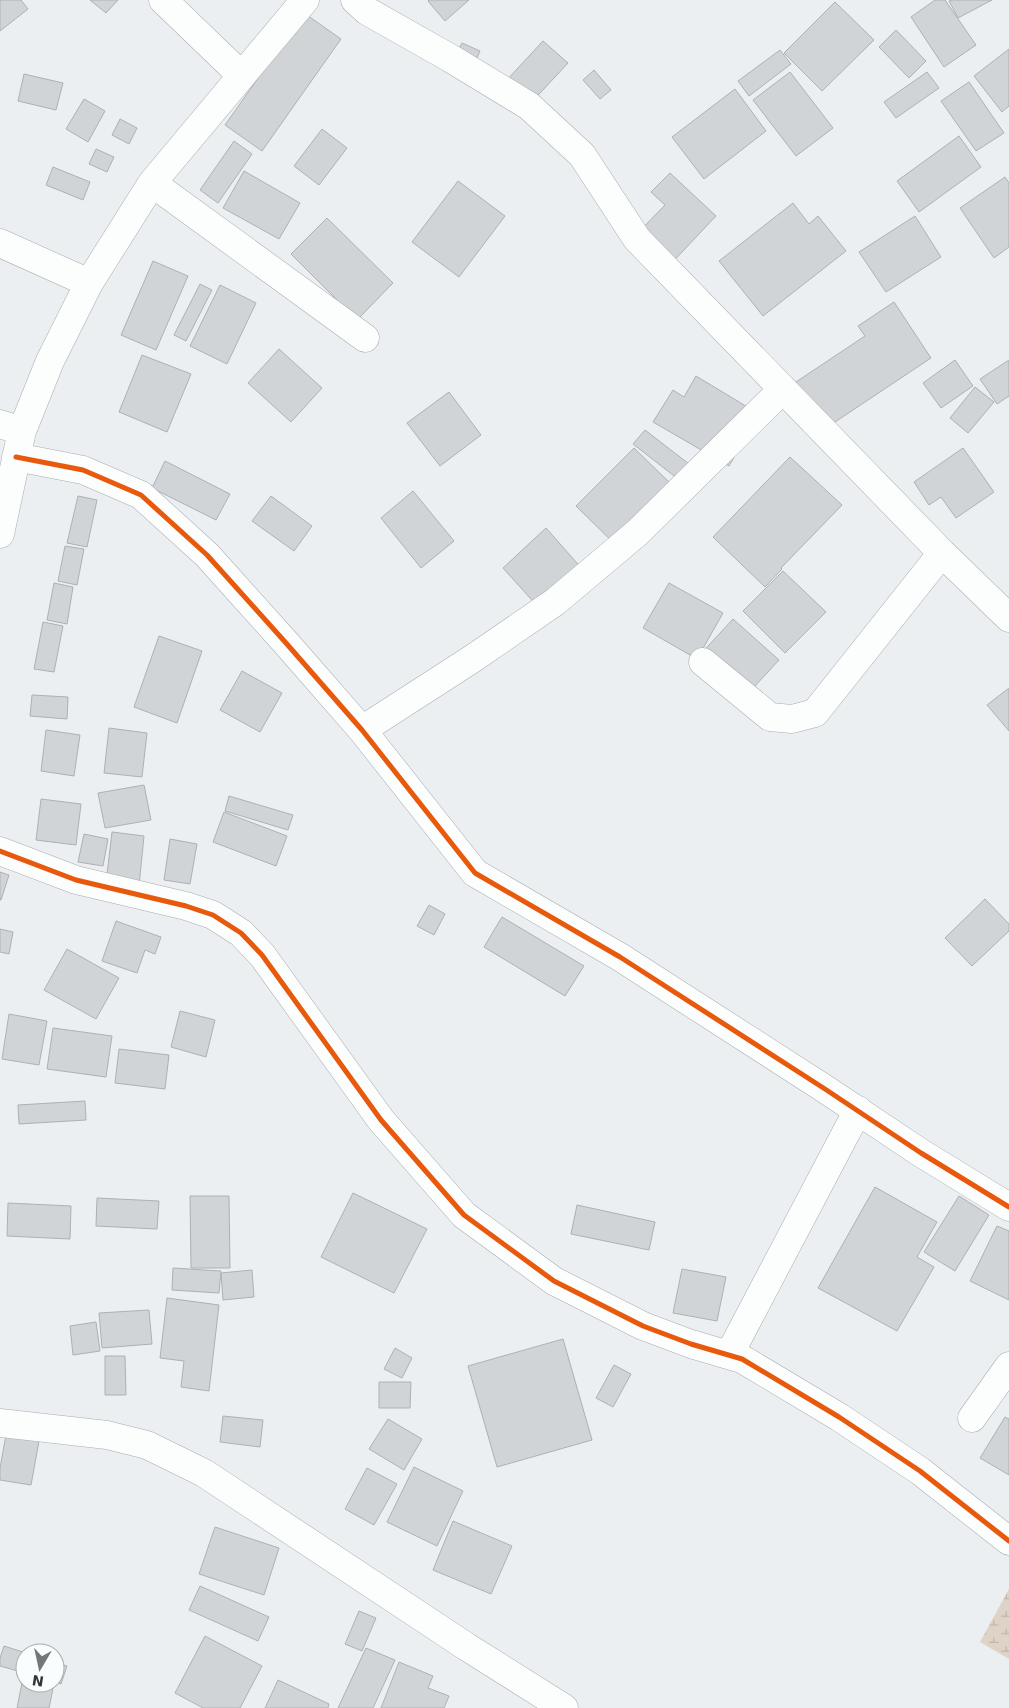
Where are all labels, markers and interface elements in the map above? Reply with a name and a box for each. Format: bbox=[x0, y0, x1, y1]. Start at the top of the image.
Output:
north arrow bbox=[15, 1643, 65, 1693]
text: N bbox=[31, 1672, 45, 1690]

